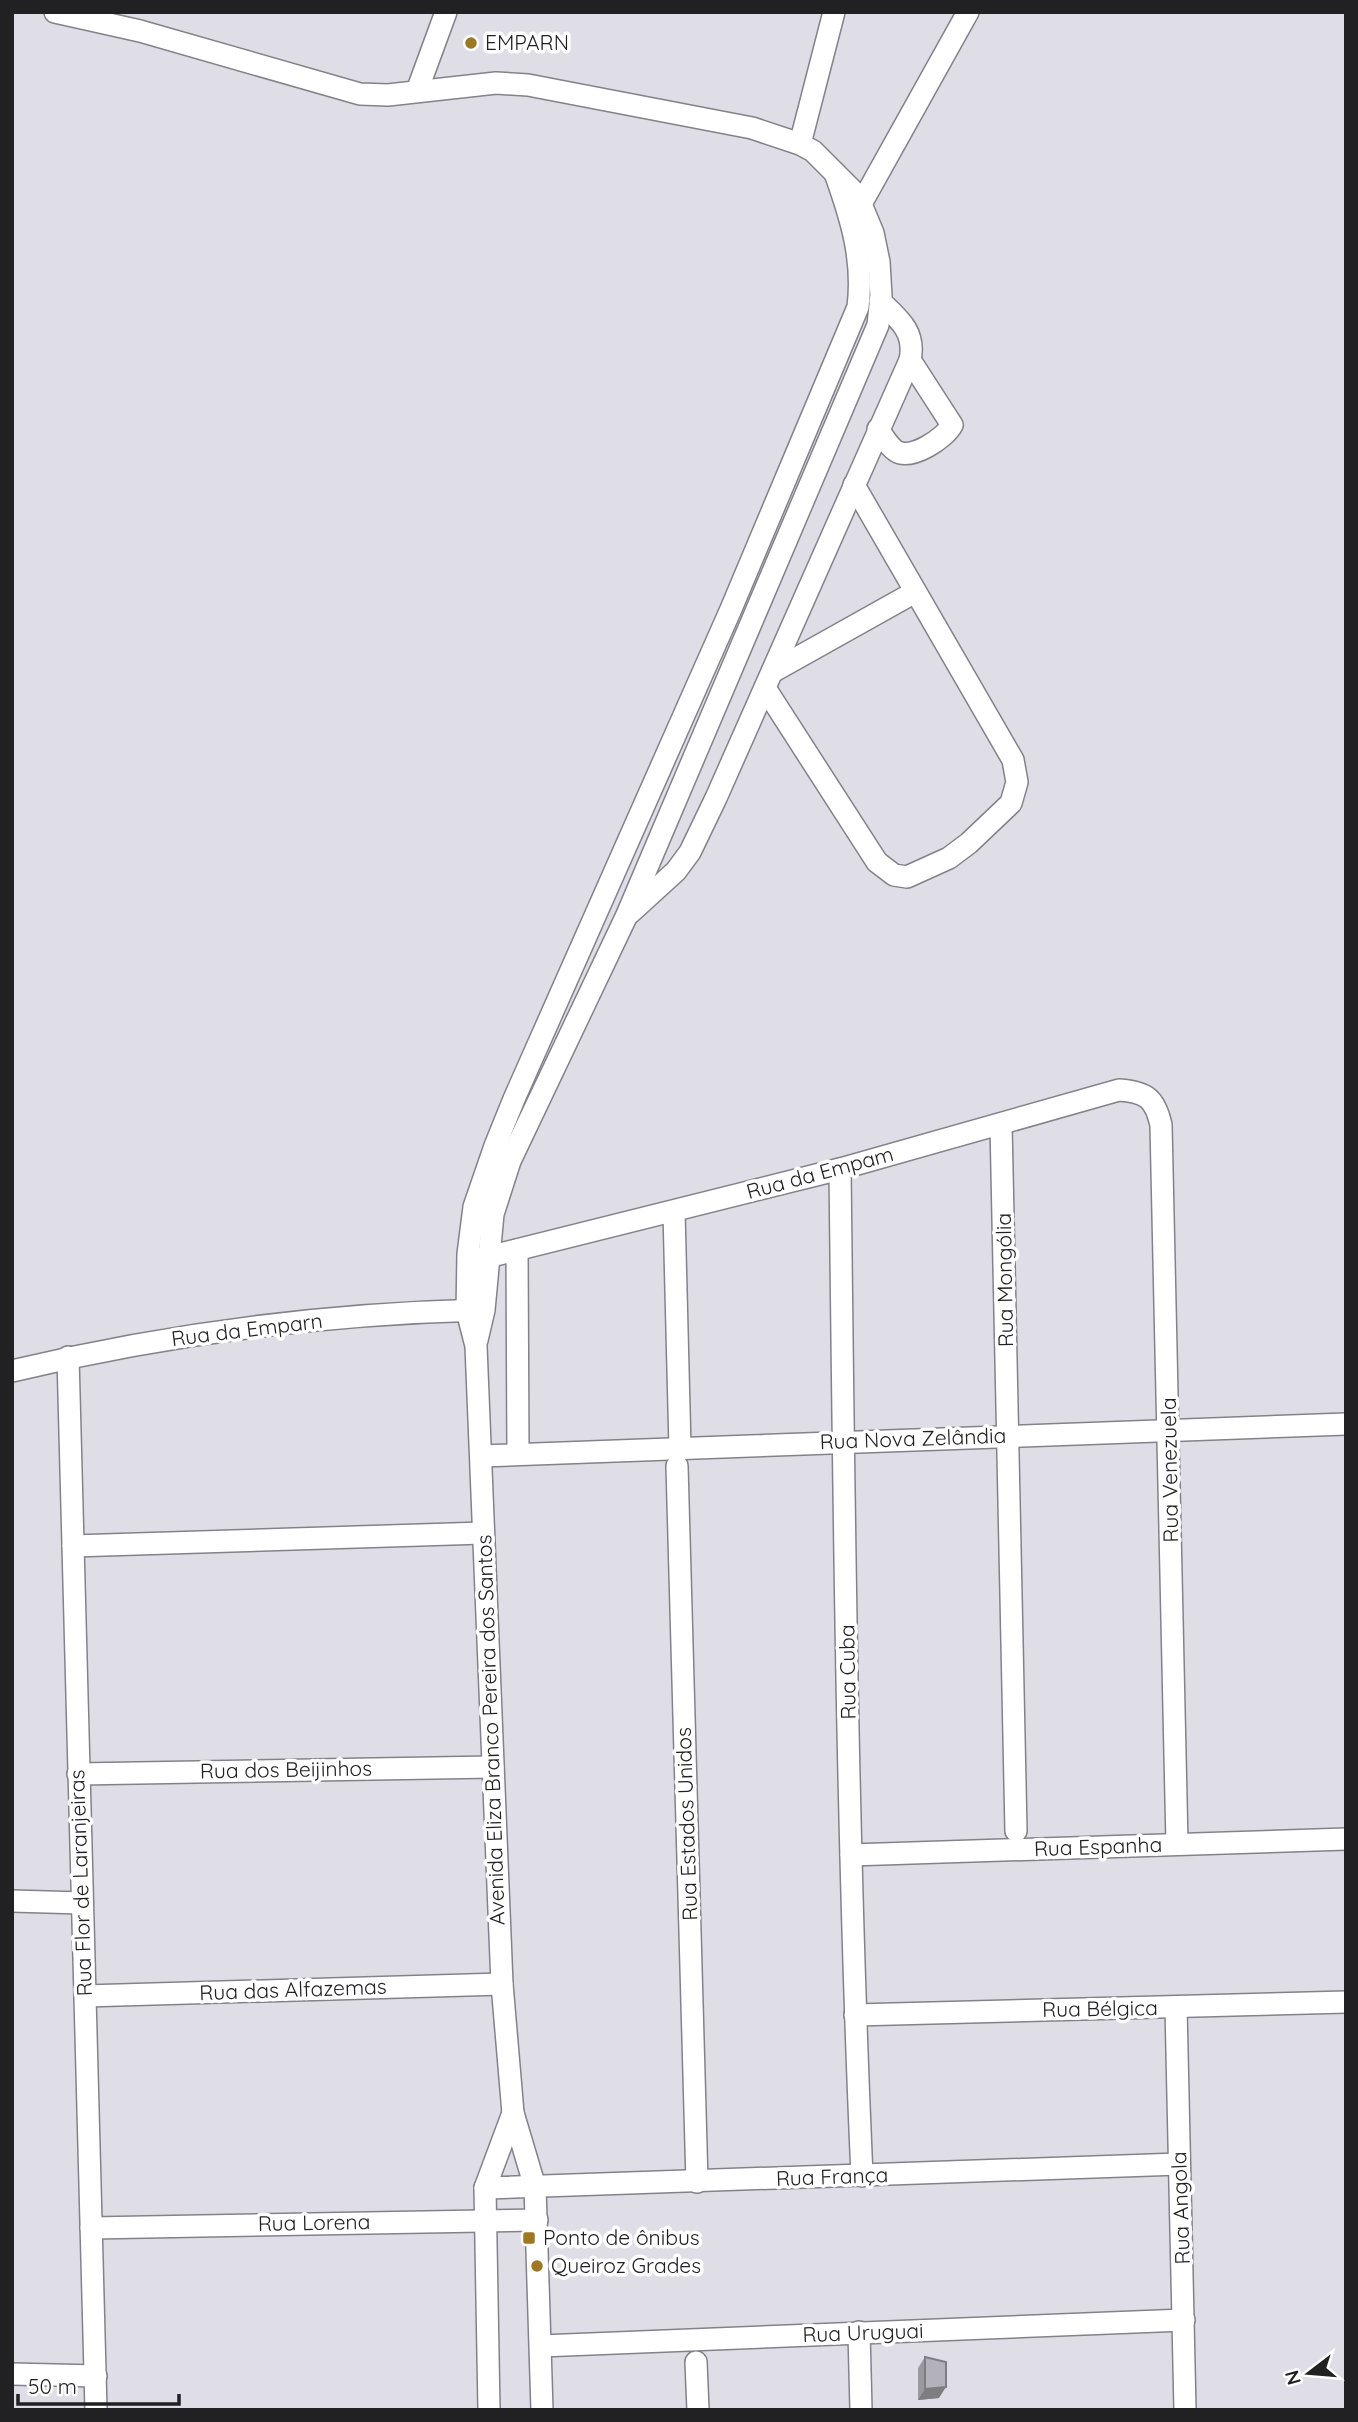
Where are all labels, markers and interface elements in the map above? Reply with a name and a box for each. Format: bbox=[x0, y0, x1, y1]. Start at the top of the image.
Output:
place label: EMPARN bbox=[485, 29, 569, 55]
marker: EMPARN bbox=[463, 35, 479, 51]
street label: Rua da Empam bbox=[743, 1140, 896, 1204]
street label: Rua Mongólia bbox=[990, 1213, 1018, 1347]
street label: Rua da Emparn bbox=[170, 1307, 324, 1351]
street label: Rua Venezuela bbox=[1155, 1397, 1183, 1543]
street label: Rua Nova Zelândia bbox=[819, 1422, 1007, 1454]
street label: Avenida Eliza Branco Pereira dos Santos bbox=[470, 1534, 510, 1926]
street label: Rua Cuba bbox=[833, 1624, 861, 1720]
street label: Rua Estados Unidos bbox=[670, 1727, 702, 1921]
street label: Rua dos Beijinhos bbox=[200, 1755, 372, 1783]
street label: Rua Flor de Laranjeiras bbox=[63, 1769, 97, 1997]
street label: Rua Espanha bbox=[1033, 1831, 1163, 1861]
street label: Rua das Alfazemas bbox=[199, 1973, 387, 2005]
street label: Rua Bélgica bbox=[1042, 1994, 1158, 2022]
street label: Rua Angola bbox=[1165, 2151, 1195, 2265]
street label: Rua França bbox=[775, 2161, 889, 2191]
street label: Rua Lorena bbox=[258, 2208, 370, 2236]
place label: Ponto de ônibus bbox=[543, 2224, 700, 2250]
marker: Ponto de ônibus bbox=[521, 2230, 537, 2246]
place label: Queiroz Grades bbox=[551, 2252, 701, 2278]
marker: Queiroz Grades bbox=[529, 2258, 545, 2274]
street label: Rua Uruguai bbox=[802, 2317, 924, 2347]
north arrow bbox=[1274, 2338, 1344, 2408]
scale bar bbox=[18, 2362, 178, 2406]
text: N bbox=[1279, 2368, 1306, 2388]
text: 50 m bbox=[28, 2373, 77, 2399]

